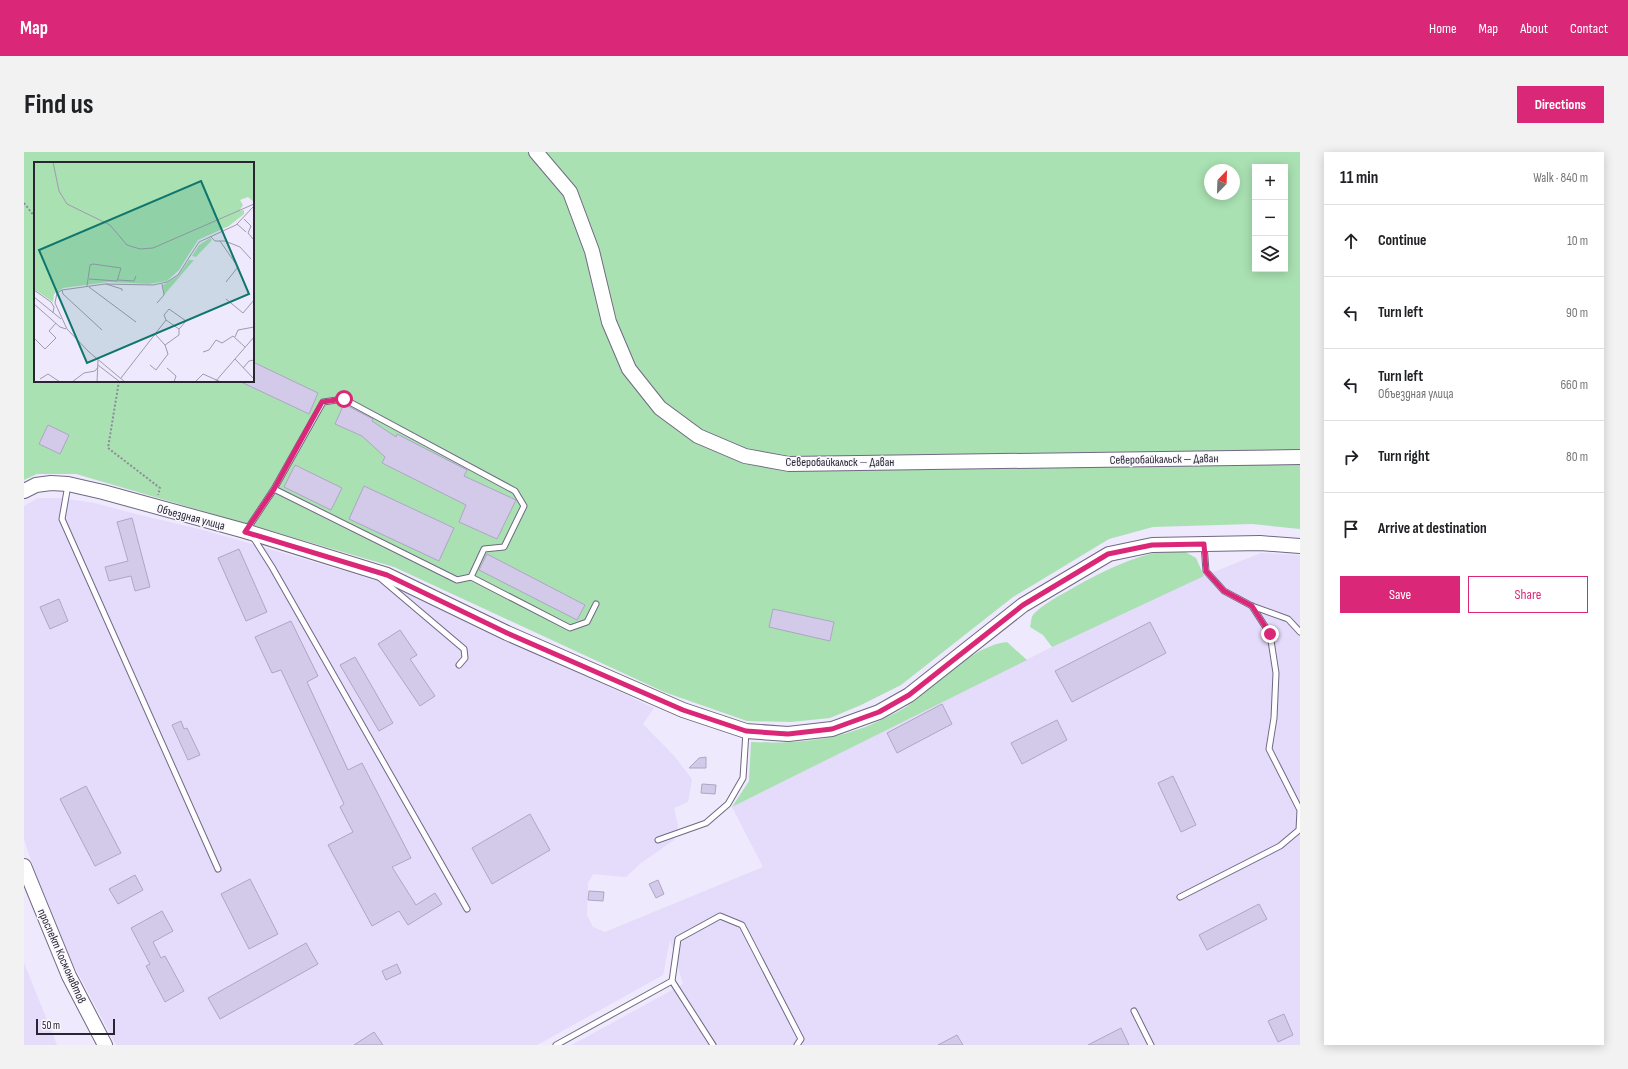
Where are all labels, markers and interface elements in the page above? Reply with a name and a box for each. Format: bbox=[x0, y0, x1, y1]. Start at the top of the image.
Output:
text: Map bbox=[20, 17, 48, 40]
text: Home bbox=[1429, 20, 1457, 37]
text: Map bbox=[1479, 20, 1498, 37]
text: About bbox=[1520, 20, 1548, 37]
text: Contact bbox=[1570, 20, 1608, 37]
button: Directions bbox=[1517, 86, 1604, 123]
text: Find us bbox=[24, 88, 93, 121]
inset map bbox=[34, 162, 254, 382]
north arrow bbox=[1204, 164, 1240, 200]
map controls bbox=[1252, 164, 1288, 272]
button: + bbox=[1252, 164, 1288, 200]
text: 11 min bbox=[1340, 168, 1378, 188]
text: Walk · 840 m bbox=[1533, 170, 1588, 186]
button: − bbox=[1252, 200, 1288, 236]
icon: ahead bbox=[1340, 230, 1362, 252]
text: Continue bbox=[1378, 231, 1427, 250]
text: 10 m bbox=[1567, 233, 1588, 249]
button: layers bbox=[1252, 236, 1288, 272]
icon: left bbox=[1340, 302, 1362, 324]
text: Turn left bbox=[1378, 303, 1423, 322]
text: 90 m bbox=[1566, 305, 1588, 321]
text: Turn left bbox=[1378, 367, 1423, 386]
icon: left bbox=[1340, 374, 1362, 396]
text: 660 m bbox=[1560, 377, 1588, 393]
text: Объездная улица bbox=[1378, 386, 1454, 402]
route start bbox=[335, 390, 353, 408]
icon: right bbox=[1340, 446, 1362, 468]
text: Turn right bbox=[1378, 447, 1430, 466]
text: 80 m bbox=[1566, 449, 1588, 465]
street label: Северобайкальск — Даван bbox=[1109, 451, 1219, 468]
street label: Северобайкальск — Даван bbox=[786, 455, 894, 470]
street label: Объездная улица bbox=[155, 501, 227, 534]
icon: arrive bbox=[1340, 518, 1362, 540]
text: Arrive at destination bbox=[1378, 519, 1487, 538]
button: Save bbox=[1340, 576, 1460, 613]
button: Share bbox=[1468, 576, 1588, 613]
route end bbox=[1261, 625, 1279, 643]
street label: проспект Космонавтов bbox=[34, 907, 89, 1006]
scale bar bbox=[36, 1017, 115, 1036]
text: 50 m bbox=[42, 1019, 60, 1032]

